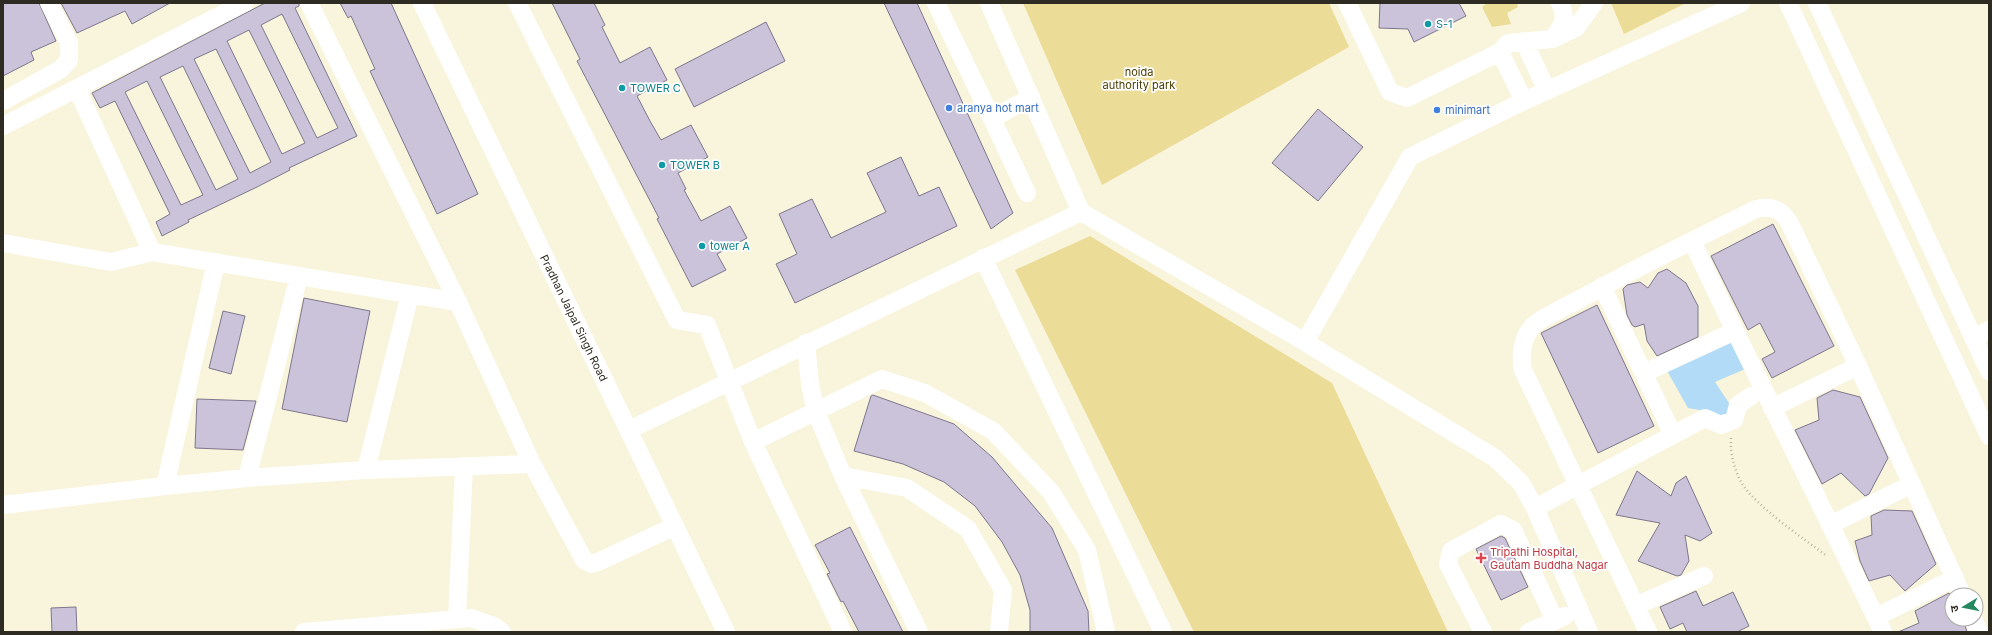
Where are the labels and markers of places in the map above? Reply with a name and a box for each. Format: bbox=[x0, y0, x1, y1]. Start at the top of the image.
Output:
place label: S-1 bbox=[1436, 17, 1453, 31]
marker: S-1 bbox=[1423, 19, 1433, 29]
place label: TOWER C bbox=[630, 81, 681, 95]
marker: TOWER C bbox=[617, 83, 627, 93]
place label: aranya hot mart bbox=[957, 101, 1039, 115]
marker: aranya hot mart bbox=[944, 103, 954, 113]
place label: minimart bbox=[1445, 103, 1491, 117]
marker: minimart bbox=[1432, 105, 1442, 115]
place label: TOWER B bbox=[670, 158, 720, 172]
marker: TOWER B bbox=[657, 160, 667, 170]
place label: tower A bbox=[710, 239, 750, 253]
marker: tower A bbox=[697, 241, 707, 251]
place label: Tripathi Hospital, Gautam Buddha Nagar bbox=[1490, 545, 1608, 572]
marker: Tripathi Hospital, Gautam Buddha Nagar bbox=[1475, 552, 1487, 564]

